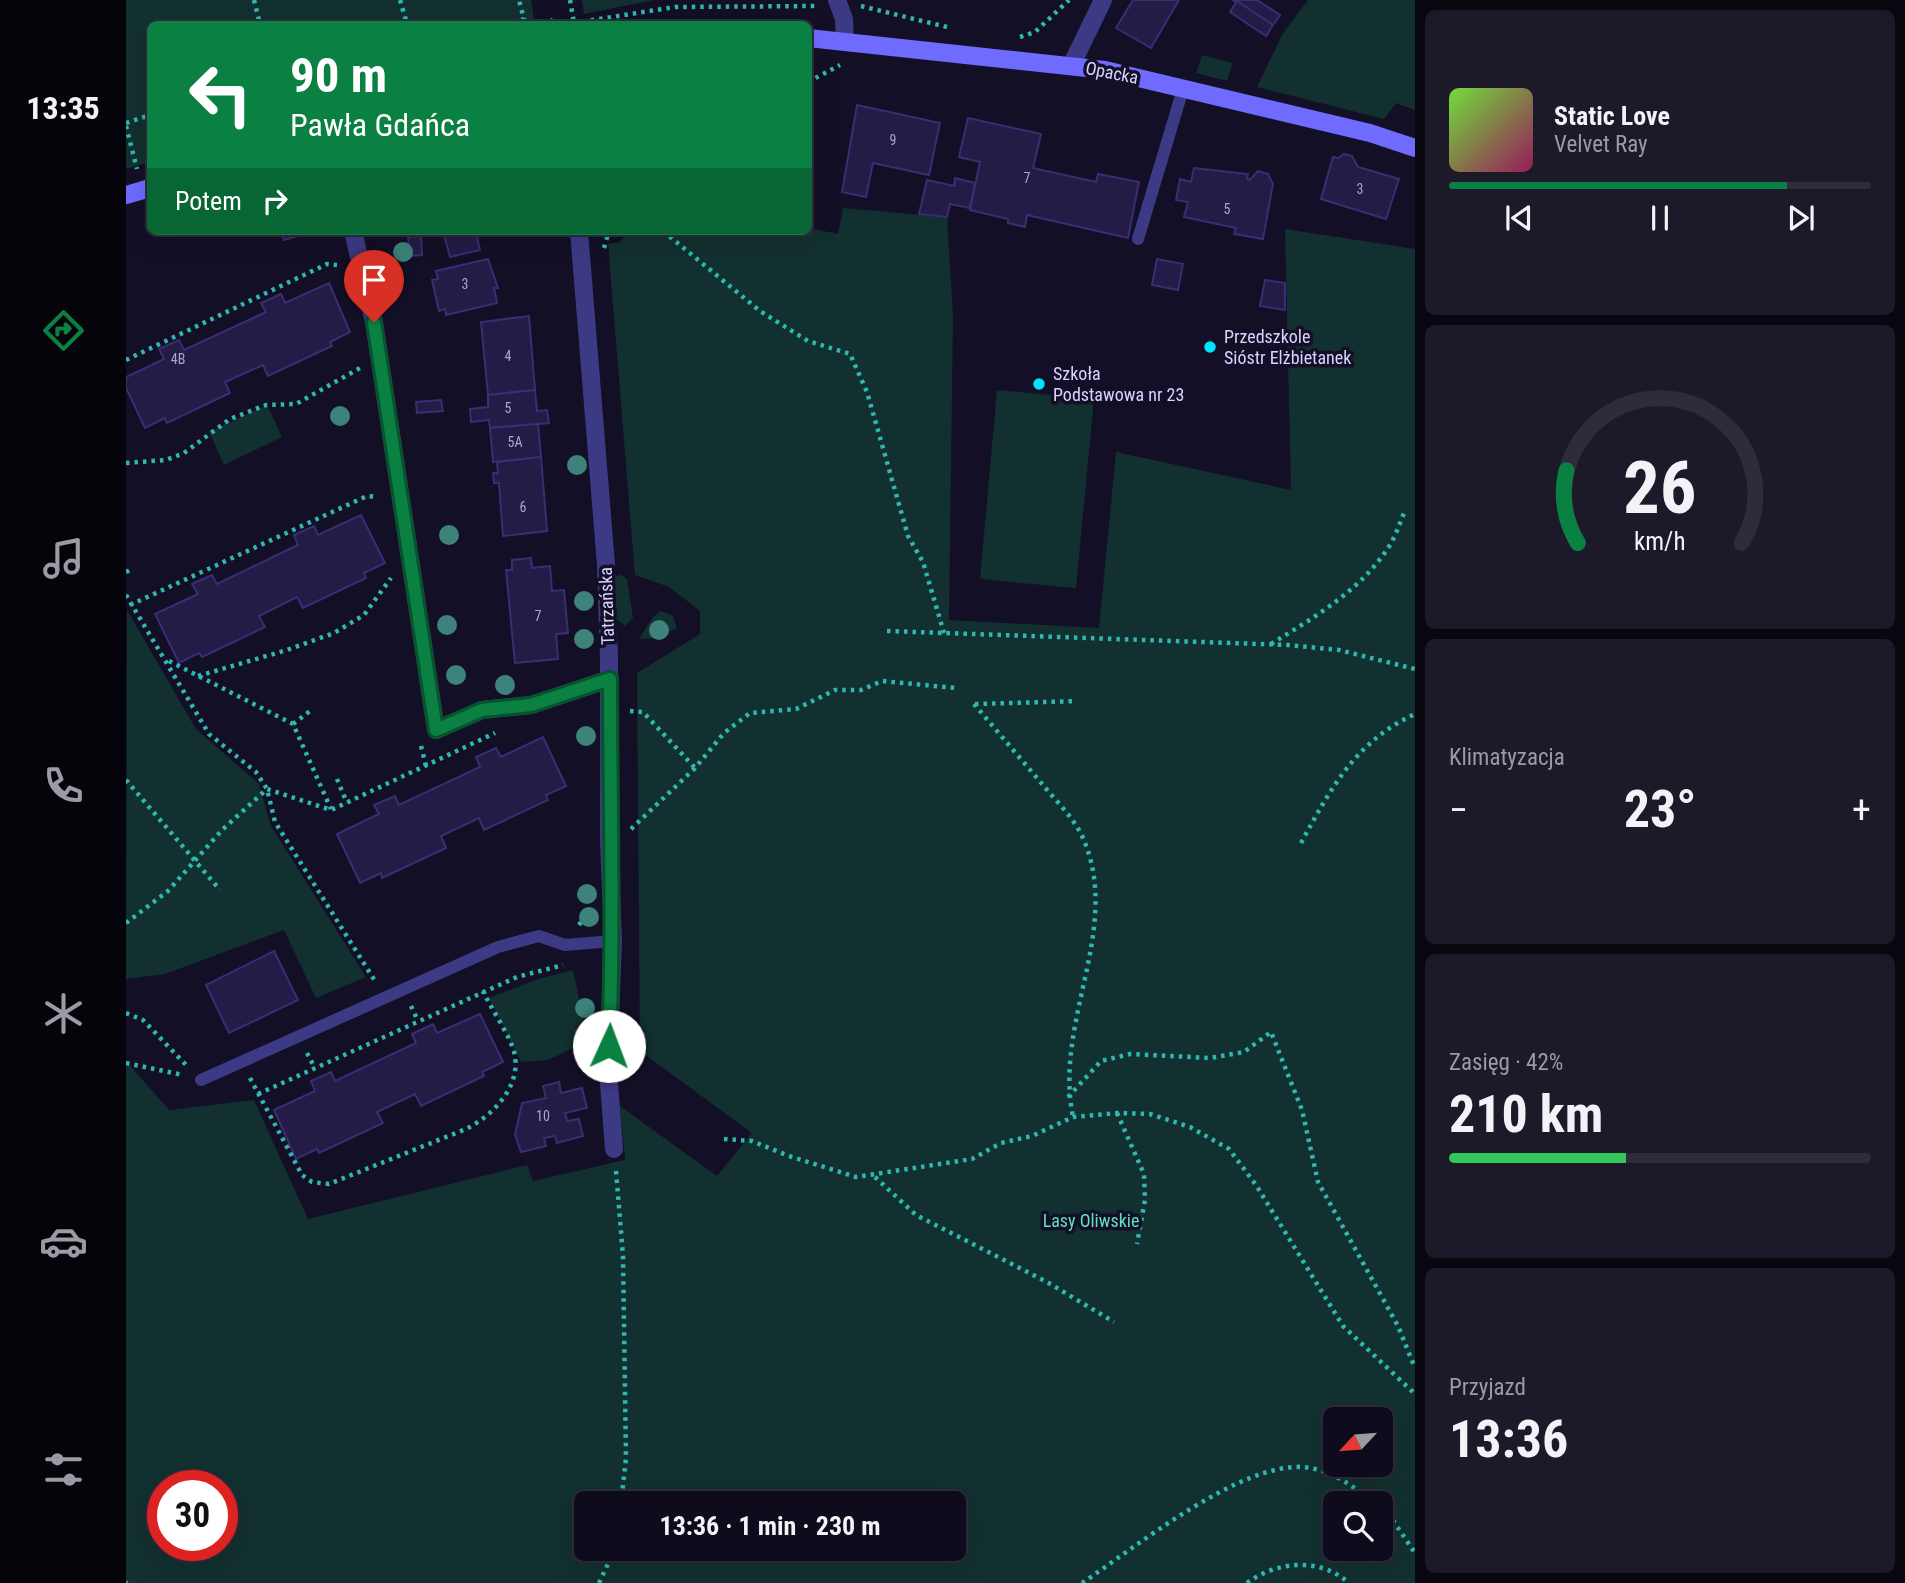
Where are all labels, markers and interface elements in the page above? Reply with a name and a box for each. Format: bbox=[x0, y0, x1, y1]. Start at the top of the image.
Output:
text: 90 m bbox=[290, 47, 387, 104]
icon: left bbox=[175, 49, 266, 140]
street label: Opacka bbox=[1084, 57, 1140, 88]
text: 13:35 bbox=[26, 89, 100, 127]
text: Static Love bbox=[1554, 101, 1670, 131]
text: Pawła Gdańca bbox=[290, 106, 470, 144]
text: Velvet Ray bbox=[1554, 131, 1648, 158]
house number: 9 bbox=[890, 132, 896, 148]
house number: 7 bbox=[1024, 170, 1031, 186]
house number: 3 bbox=[1357, 181, 1363, 197]
icon: right bbox=[256, 182, 294, 220]
text: Potem bbox=[175, 186, 242, 216]
icon: previous bbox=[1500, 199, 1538, 237]
icon: pause bbox=[1641, 199, 1679, 237]
icon: next bbox=[1782, 199, 1820, 237]
house number: 5 bbox=[1224, 201, 1231, 217]
pin bbox=[344, 250, 404, 322]
icon: arrive bbox=[355, 261, 393, 299]
house number: 3 bbox=[462, 276, 468, 292]
icon: directions bbox=[39, 306, 88, 355]
place label: Przedszkole Sióstr Elżbietanek bbox=[1224, 326, 1351, 368]
marker: Przedszkole Sióstr Elżbietanek bbox=[1202, 339, 1218, 355]
house number: 4 bbox=[505, 348, 512, 364]
house number: 4B bbox=[171, 351, 185, 367]
place label: Szkoła Podstawowa nr 23 bbox=[1053, 363, 1184, 405]
marker: Szkoła Podstawowa nr 23 bbox=[1031, 376, 1047, 392]
house number: 5 bbox=[505, 400, 512, 416]
house number: 5A bbox=[508, 434, 522, 450]
text: 26 bbox=[1623, 445, 1697, 531]
house number: 6 bbox=[520, 499, 527, 515]
text: km/h bbox=[1634, 527, 1686, 556]
icon: music bbox=[39, 534, 88, 583]
street label: Tatrzańska bbox=[595, 567, 618, 645]
house number: 7 bbox=[535, 608, 542, 624]
text: Klimatyzacja bbox=[1449, 744, 1565, 771]
icon: phone bbox=[39, 761, 88, 810]
text: 23° bbox=[1624, 779, 1696, 840]
text: − bbox=[1449, 788, 1468, 832]
text: + bbox=[1852, 788, 1871, 832]
icon: climate bbox=[39, 989, 88, 1038]
position arrow bbox=[572, 1009, 646, 1083]
text: Zasięg · 42% bbox=[1449, 1049, 1563, 1076]
text: 210 km bbox=[1449, 1084, 1603, 1145]
house number: 10 bbox=[536, 1108, 550, 1124]
park label: Lasy Oliwskie bbox=[1043, 1210, 1139, 1231]
icon: car bbox=[39, 1217, 88, 1266]
text: Przyjazd bbox=[1449, 1374, 1526, 1401]
north arrow bbox=[1323, 1407, 1393, 1477]
map controls bbox=[1323, 1407, 1393, 1561]
text: 13:36 bbox=[1449, 1409, 1568, 1470]
icon: filters bbox=[39, 1445, 88, 1494]
speed limit sign: 30 bbox=[147, 1470, 238, 1561]
button: search bbox=[1323, 1491, 1393, 1561]
text: 13:36 · 1 min · 230 m bbox=[660, 1511, 880, 1541]

